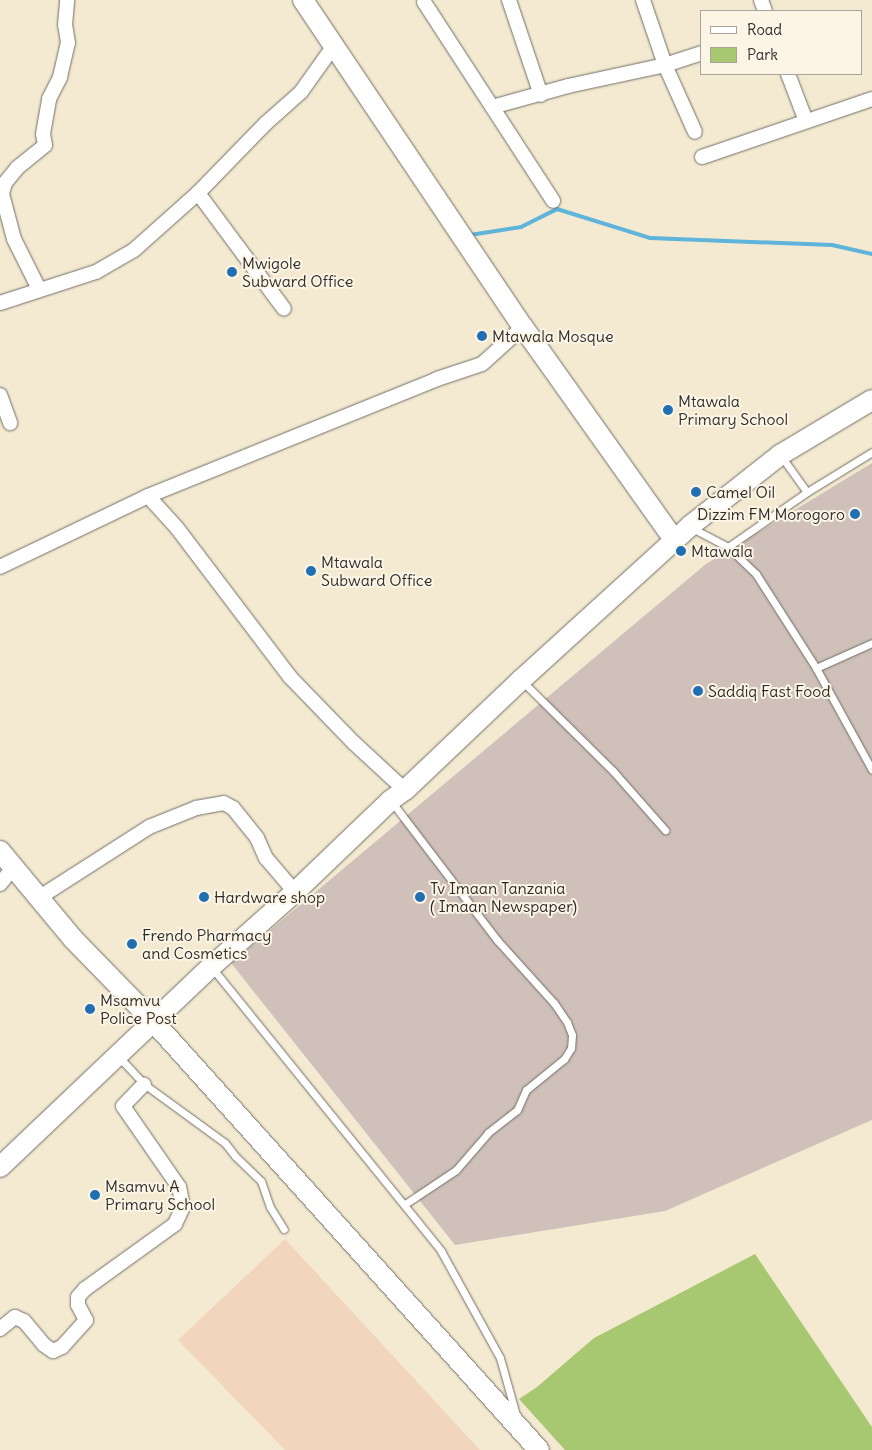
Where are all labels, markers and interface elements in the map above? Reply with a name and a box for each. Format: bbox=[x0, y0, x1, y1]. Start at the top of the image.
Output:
legend bbox=[700, 10, 862, 75]
text: Road bbox=[747, 20, 782, 39]
text: Park bbox=[747, 45, 778, 64]
place label: Mwigole Subward Office bbox=[242, 253, 353, 291]
marker: Mwigole Subward Office bbox=[226, 266, 238, 278]
place label: Mtawala Mosque bbox=[492, 326, 614, 346]
marker: Mtawala Mosque bbox=[476, 330, 488, 342]
place label: Mtawala Primary School bbox=[678, 391, 788, 429]
marker: Mtawala Primary School bbox=[662, 404, 674, 416]
place label: Camel Oil bbox=[706, 482, 775, 502]
marker: Camel Oil bbox=[690, 486, 702, 498]
place label: Dizzim FM Morogoro bbox=[697, 504, 845, 524]
marker: Dizzim FM Morogoro bbox=[849, 508, 861, 520]
place label: Mtawala bbox=[691, 541, 753, 561]
marker: Mtawala bbox=[675, 545, 687, 557]
place label: Mtawala Subward Office bbox=[321, 552, 432, 590]
marker: Mtawala Subward Office bbox=[305, 565, 317, 577]
place label: Saddiq Fast Food bbox=[708, 681, 831, 701]
marker: Saddiq Fast Food bbox=[692, 685, 704, 697]
place label: Tv Imaan Tanzania ( Imaan Newspaper) bbox=[430, 878, 577, 916]
place label: Hardware shop bbox=[214, 887, 325, 907]
marker: Hardware shop bbox=[198, 891, 210, 903]
marker: Tv Imaan Tanzania ( Imaan Newspaper) bbox=[414, 891, 426, 903]
place label: Frendo Pharmacy and Cosmetics bbox=[142, 925, 271, 963]
marker: Frendo Pharmacy and Cosmetics bbox=[126, 938, 138, 950]
place label: Msamvu Police Post bbox=[100, 990, 177, 1028]
marker: Msamvu Police Post bbox=[84, 1003, 96, 1015]
place label: Msamvu A Primary School bbox=[105, 1176, 215, 1214]
marker: Msamvu A Primary School bbox=[89, 1189, 101, 1201]

